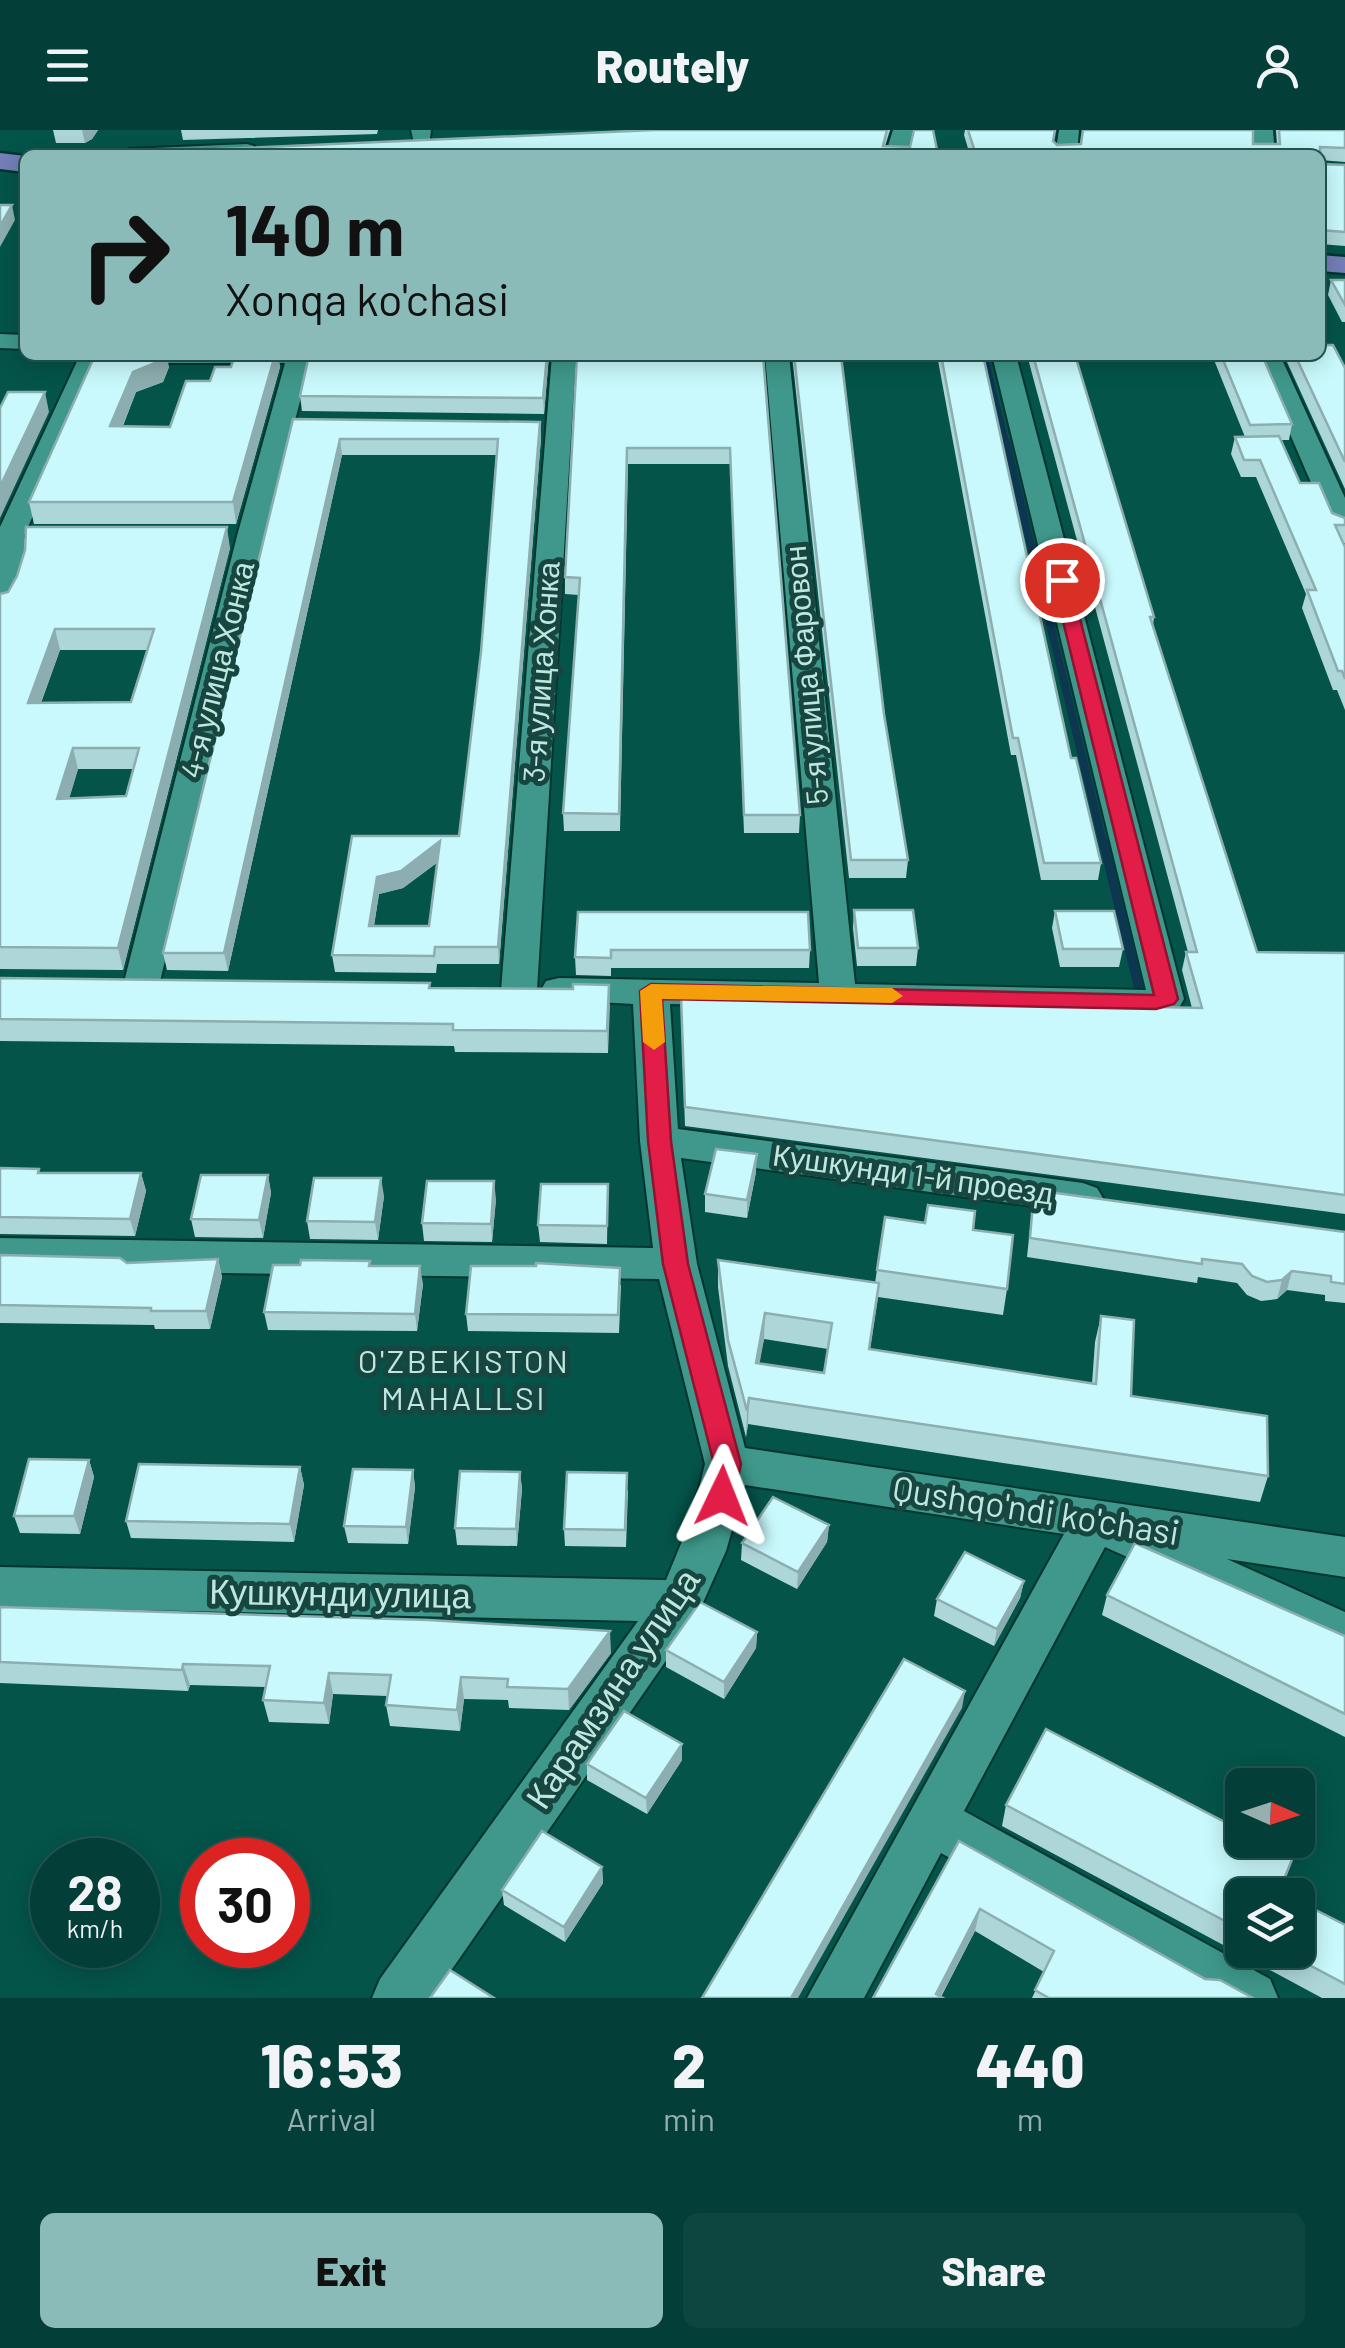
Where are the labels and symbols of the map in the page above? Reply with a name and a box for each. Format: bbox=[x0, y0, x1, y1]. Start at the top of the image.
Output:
pin bbox=[1020, 538, 1105, 623]
street label: 5-я улица Фаровон bbox=[776, 544, 834, 806]
street label: 4-я улица Хонка bbox=[172, 557, 261, 782]
street label: 3-я улица Хонка bbox=[514, 560, 566, 784]
street label: Кушкунди 1-й проезд bbox=[771, 1135, 1056, 1211]
district label: O'ZBEKISTON MAHALLSI bbox=[358, 1341, 570, 1416]
position arrow bbox=[670, 1444, 774, 1548]
street label: Qushqo'ndi ko'chasi bbox=[890, 1466, 1182, 1552]
street label: Карамзина улица bbox=[516, 1560, 707, 1816]
street label: Кушкунди улица bbox=[209, 1569, 472, 1615]
north arrow bbox=[1225, 1768, 1315, 1858]
speed limit sign: 30 bbox=[180, 1838, 310, 1968]

